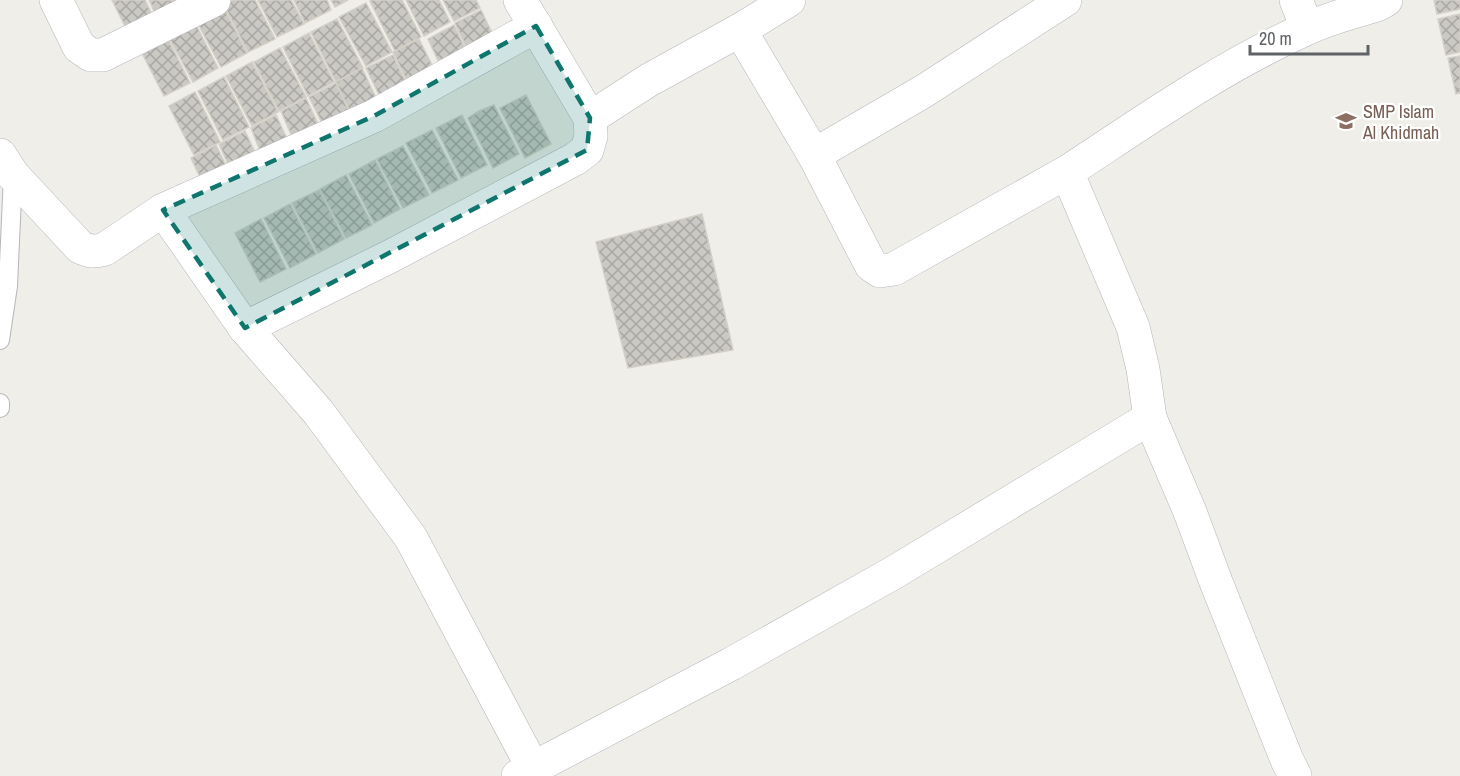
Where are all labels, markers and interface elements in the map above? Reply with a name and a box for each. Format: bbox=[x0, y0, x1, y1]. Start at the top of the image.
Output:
scale bar bbox=[1250, 18, 1368, 56]
text: 20 m bbox=[1259, 26, 1292, 51]
place label: SMP Islam Al Khidmah bbox=[1362, 99, 1439, 145]
school or university icon: SMP Islam Al Khidmah bbox=[1334, 109, 1358, 133]

